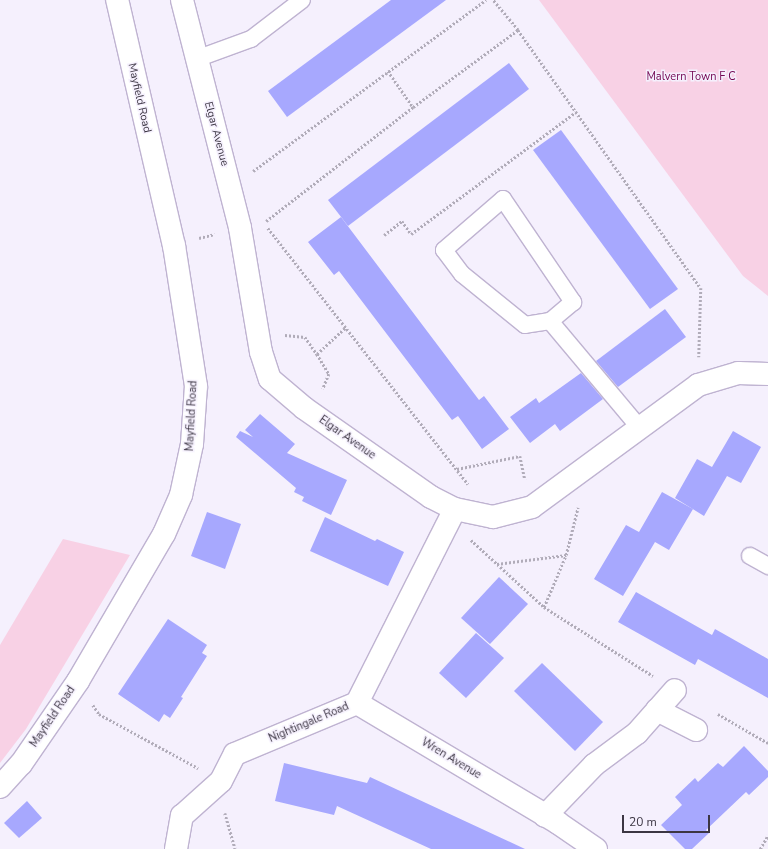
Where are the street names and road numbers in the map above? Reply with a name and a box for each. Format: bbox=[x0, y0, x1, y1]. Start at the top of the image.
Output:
street label: Mayfield Road bbox=[125, 62, 153, 134]
street label: Elgar Avenue bbox=[201, 100, 231, 168]
street label: Mayfield Road bbox=[184, 380, 200, 452]
street label: Elgar Avenue bbox=[316, 414, 378, 462]
street label: Mayfield Road bbox=[28, 684, 78, 750]
street label: Nightingale Road bbox=[267, 700, 351, 746]
street label: Wren Avenue bbox=[419, 736, 483, 782]

